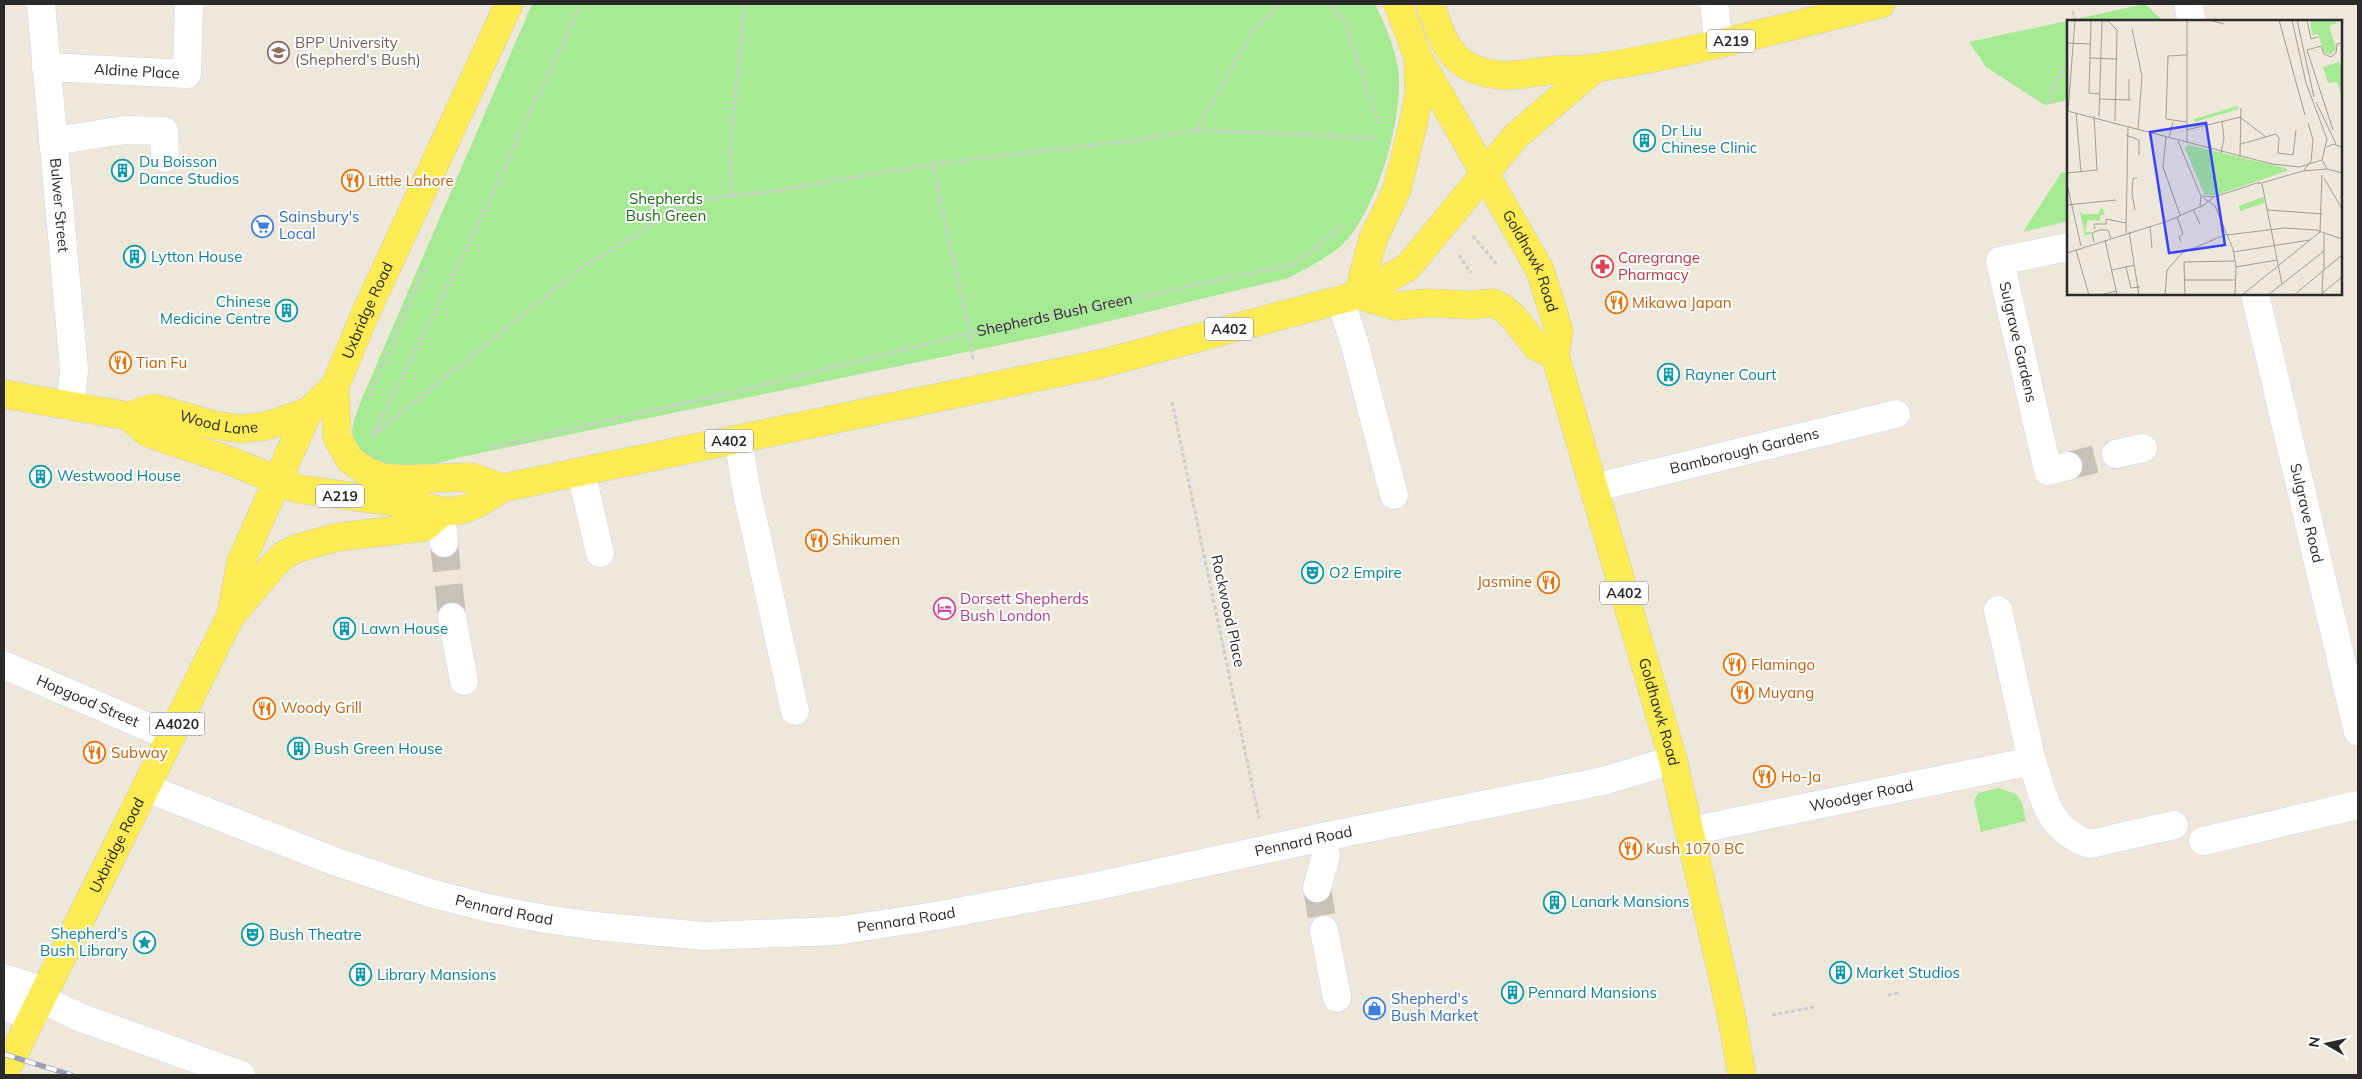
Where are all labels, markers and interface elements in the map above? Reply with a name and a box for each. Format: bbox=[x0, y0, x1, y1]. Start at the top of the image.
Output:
inset map bbox=[2067, 20, 2342, 295]
road number: A219 bbox=[1707, 29, 1755, 52]
place label: BPP University (Shepherd's Bush) bbox=[295, 33, 421, 69]
school or university icon: BPP University (Shepherd's Bush) bbox=[267, 40, 291, 64]
street label: Aldine Place bbox=[94, 59, 180, 83]
place label: Dr Liu Chinese Clinic bbox=[1661, 121, 1757, 157]
building icon: Dr Liu Chinese Clinic bbox=[1633, 128, 1657, 152]
place label: Du Boisson Dance Studios bbox=[139, 152, 239, 188]
street label: Bulwer Street bbox=[46, 157, 73, 253]
building icon: Du Boisson Dance Studios bbox=[111, 159, 135, 183]
restaurant icon: Little Lahore bbox=[340, 169, 364, 193]
place label: Little Lahore bbox=[368, 171, 454, 190]
park label: Shepherds Bush Green bbox=[626, 189, 706, 225]
street label: Goldhawk Road bbox=[1498, 206, 1563, 314]
place label: Sainsbury's Local bbox=[279, 207, 359, 243]
supermarket icon: Sainsbury's Local bbox=[251, 214, 275, 238]
building icon: Lytton House bbox=[123, 245, 147, 269]
place label: Lytton House bbox=[151, 247, 242, 266]
place label: Caregrange Pharmacy bbox=[1618, 248, 1700, 284]
pharmacy icon: Caregrange Pharmacy bbox=[1590, 255, 1614, 279]
street label: Uxbridge Road bbox=[337, 259, 397, 362]
street label: Sulgrave Gardens bbox=[1995, 280, 2042, 404]
street label: Shepherds Bush Green bbox=[975, 289, 1134, 340]
restaurant icon: Mikawa Japan bbox=[1604, 291, 1628, 315]
place label: Chinese Medicine Centre bbox=[160, 292, 271, 328]
place label: Mikawa Japan bbox=[1632, 293, 1732, 312]
building icon: Chinese Medicine Centre bbox=[275, 299, 299, 323]
road number: A402 bbox=[1205, 318, 1253, 340]
restaurant icon: Tian Fu bbox=[108, 351, 132, 375]
place label: Tian Fu bbox=[136, 353, 187, 372]
building icon: Rayner Court bbox=[1657, 363, 1681, 387]
place label: Rayner Court bbox=[1685, 365, 1777, 384]
street label: Wood Lane bbox=[177, 406, 259, 438]
street label: Bamborough Gardens bbox=[1668, 423, 1821, 478]
road number: A402 bbox=[705, 430, 753, 452]
street label: Sulgrave Road bbox=[2286, 461, 2328, 565]
building icon: Westwood House bbox=[29, 464, 53, 488]
place label: Westwood House bbox=[57, 466, 181, 485]
road number: A219 bbox=[316, 484, 364, 508]
restaurant icon: Shikumen bbox=[804, 528, 828, 552]
place label: Shikumen bbox=[832, 530, 900, 549]
street label: Rockwood Place bbox=[1207, 553, 1250, 669]
theatre icon: O2 Empire bbox=[1301, 561, 1325, 585]
place label: O2 Empire bbox=[1329, 563, 1402, 582]
restaurant icon: Jasmine bbox=[1536, 570, 1560, 594]
place label: Jasmine bbox=[1477, 572, 1532, 591]
road number: A402 bbox=[1600, 582, 1648, 604]
place label: Dorsett Shepherds Bush London bbox=[960, 589, 1089, 625]
hotel icon: Dorsett Shepherds Bush London bbox=[932, 596, 956, 620]
building icon: Lawn House bbox=[333, 617, 357, 641]
place label: Lawn House bbox=[361, 619, 448, 638]
restaurant icon: Flamingo bbox=[1723, 653, 1747, 677]
place label: Flamingo bbox=[1751, 655, 1815, 674]
street label: Goldhawk Road bbox=[1635, 656, 1684, 767]
street label: Hopgood Street bbox=[34, 670, 142, 731]
restaurant icon: Muyang bbox=[1730, 681, 1754, 705]
place label: Muyang bbox=[1758, 683, 1814, 702]
restaurant icon: Woody Grill bbox=[253, 696, 277, 720]
place label: Woody Grill bbox=[281, 698, 362, 717]
road number: A4020 bbox=[150, 712, 204, 736]
building icon: Bush Green House bbox=[286, 737, 310, 761]
place label: Bush Green House bbox=[314, 739, 443, 758]
restaurant icon: Subway bbox=[83, 741, 107, 765]
place label: Subway bbox=[111, 743, 168, 762]
restaurant icon: Ho-Ja bbox=[1753, 765, 1777, 789]
place label: Ho-Ja bbox=[1781, 767, 1821, 786]
street label: Woodger Road bbox=[1808, 776, 1915, 815]
street label: Uxbridge Road bbox=[85, 794, 148, 896]
street label: Pennard Road bbox=[1253, 821, 1354, 861]
restaurant icon: Kush 1070 BC bbox=[1618, 837, 1642, 861]
place label: Kush 1070 BC bbox=[1646, 839, 1745, 858]
street label: Pennard Road bbox=[453, 890, 554, 929]
building icon: Lanark Mansions bbox=[1543, 890, 1567, 914]
place label: Lanark Mansions bbox=[1571, 892, 1690, 911]
street label: Pennard Road bbox=[856, 902, 957, 937]
theatre icon: Bush Theatre bbox=[241, 923, 265, 947]
place label: Shepherd's Bush Library bbox=[40, 924, 128, 960]
place label: Bush Theatre bbox=[269, 925, 362, 944]
place icon: Shepherd's Bush Library bbox=[132, 931, 156, 955]
building icon: Market Studios bbox=[1828, 961, 1852, 985]
building icon: Library Mansions bbox=[349, 963, 373, 987]
place label: Market Studios bbox=[1856, 963, 1960, 982]
place label: Library Mansions bbox=[377, 965, 496, 984]
building icon: Pennard Mansions bbox=[1500, 981, 1524, 1005]
place label: Pennard Mansions bbox=[1528, 983, 1657, 1002]
place label: Shepherd's Bush Market bbox=[1391, 989, 1478, 1025]
shop icon: Shepherd's Bush Market bbox=[1363, 996, 1387, 1020]
north arrow bbox=[2302, 1019, 2352, 1069]
text: N bbox=[2304, 1035, 2324, 1049]

